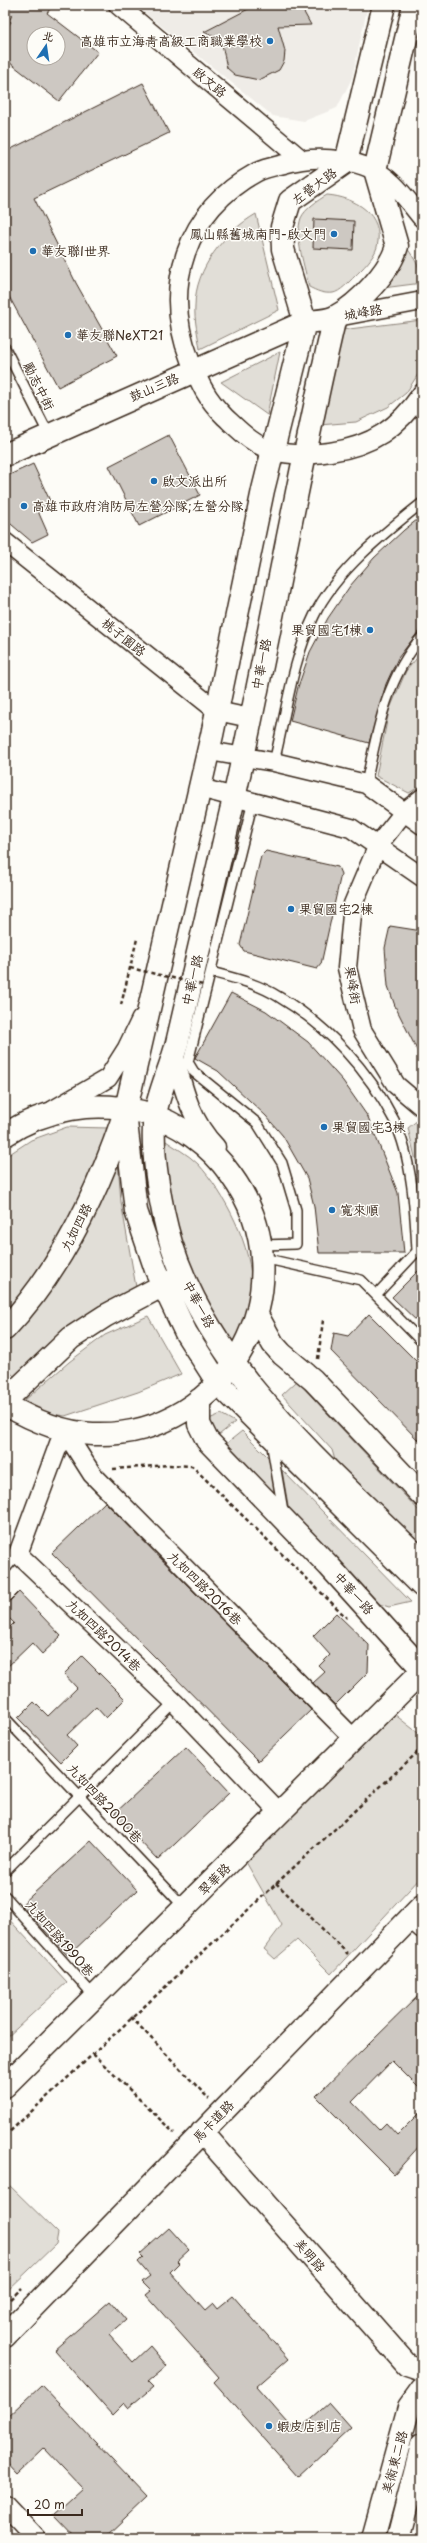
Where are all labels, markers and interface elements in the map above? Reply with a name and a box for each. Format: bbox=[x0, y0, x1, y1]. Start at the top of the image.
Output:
north arrow bbox=[26, 26, 66, 66]
text: 北 bbox=[41, 26, 56, 45]
place label: 高雄市立海青高級工商職業學校 bbox=[80, 31, 262, 50]
marker: 高雄市立海青高級工商職業學校 bbox=[265, 36, 275, 46]
street label: 啟文路 bbox=[189, 62, 231, 101]
street label: 左營大路 bbox=[287, 162, 340, 209]
place label: 鳳山縣舊城南門-啟文門 bbox=[190, 224, 326, 243]
marker: 鳳山縣舊城南門-啟文門 bbox=[329, 229, 339, 239]
place label: 華友聯I世界 bbox=[41, 241, 110, 260]
marker: 華友聯I世界 bbox=[28, 246, 38, 256]
street label: 城峰路 bbox=[342, 299, 384, 324]
place label: 華友聯NeXT21 bbox=[76, 325, 163, 344]
marker: 華友聯NeXT21 bbox=[63, 330, 73, 340]
street label: 勵志中街 bbox=[19, 358, 60, 413]
street label: 鼓山三路 bbox=[126, 368, 181, 405]
place label: 啟文派出所 bbox=[162, 471, 227, 490]
marker: 啟文派出所 bbox=[149, 476, 159, 486]
place label: 高雄市政府消防局左營分隊;左營分隊 bbox=[32, 496, 244, 515]
marker: 高雄市政府消防局左營分隊;左營分隊 bbox=[19, 501, 29, 511]
street label: 桃子園路 bbox=[98, 613, 151, 660]
place label: 果貿國宅1棟 bbox=[291, 620, 362, 639]
marker: 果貿國宅1棟 bbox=[365, 625, 375, 635]
street label: 中華一路 bbox=[246, 637, 275, 691]
place label: 果貿國宅2棟 bbox=[299, 899, 373, 918]
marker: 果貿國宅2棟 bbox=[286, 904, 296, 914]
street label: 中華一路 bbox=[176, 952, 207, 1007]
street label: 果峰街 bbox=[341, 964, 366, 1006]
place label: 果貿國宅3棟 bbox=[332, 1117, 406, 1136]
marker: 果貿國宅3棟 bbox=[319, 1122, 329, 1132]
street label: 九如四路 bbox=[55, 1199, 96, 1254]
place label: 寬來順 bbox=[340, 1200, 379, 1219]
marker: 寬來順 bbox=[327, 1205, 337, 1215]
street label: 中華一路 bbox=[179, 1276, 220, 1331]
street label: 九如四路2016巷 bbox=[164, 1546, 247, 1629]
street label: 中華一路 bbox=[330, 1567, 379, 1618]
street label: 九如四路2014巷 bbox=[63, 1594, 146, 1675]
street label: 九如四路2000巷 bbox=[63, 1759, 147, 1847]
street label: 翠華路 bbox=[193, 1858, 234, 1899]
street label: 九如四路1990巷 bbox=[22, 1895, 99, 1980]
street label: 馬卡道路 bbox=[188, 2095, 238, 2146]
street label: 美明路 bbox=[290, 2234, 330, 2276]
place label: 蝦皮店到店 bbox=[277, 2416, 342, 2435]
marker: 蝦皮店到店 bbox=[264, 2421, 274, 2431]
street label: 美術東二路 bbox=[376, 2428, 411, 2496]
scale bar bbox=[28, 2491, 82, 2517]
text: 20 m bbox=[34, 2495, 65, 2513]

